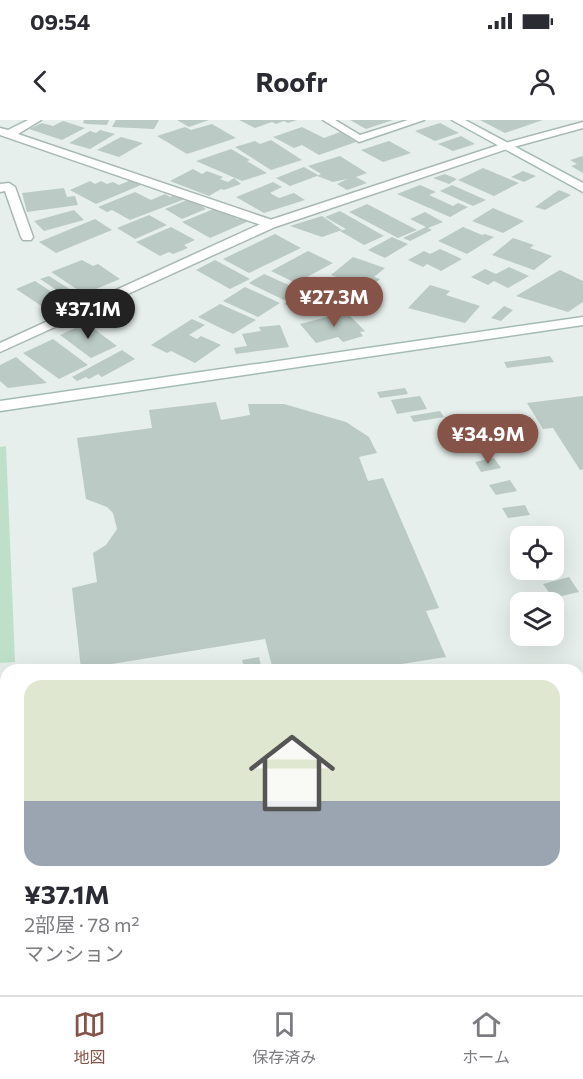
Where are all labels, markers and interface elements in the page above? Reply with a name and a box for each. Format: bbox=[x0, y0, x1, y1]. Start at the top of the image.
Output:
text: 09:54 bbox=[30, 8, 90, 35]
icon: back bbox=[24, 65, 57, 98]
text: Roofr bbox=[255, 65, 328, 98]
icon: person bbox=[526, 65, 559, 98]
pin: ¥27.3M bbox=[285, 277, 383, 328]
text: ¥27.3M bbox=[299, 284, 369, 308]
pin: ¥37.1M bbox=[39, 289, 137, 340]
text: ¥37.1M bbox=[55, 296, 121, 320]
pin: ¥34.9M bbox=[439, 414, 537, 465]
text: ¥34.9M bbox=[451, 421, 525, 445]
map controls bbox=[510, 526, 564, 646]
button: locate bbox=[510, 526, 564, 580]
button: layers bbox=[510, 592, 564, 646]
icon: home bbox=[238, 719, 346, 827]
text: ¥37.1M bbox=[24, 878, 110, 909]
text: 2部屋 · 78 m² bbox=[24, 912, 139, 936]
text: マンション bbox=[24, 941, 124, 965]
tab: 地図 bbox=[73, 1008, 106, 1068]
tab: 保存済み bbox=[252, 1008, 316, 1068]
tab: ホーム bbox=[462, 1008, 510, 1068]

